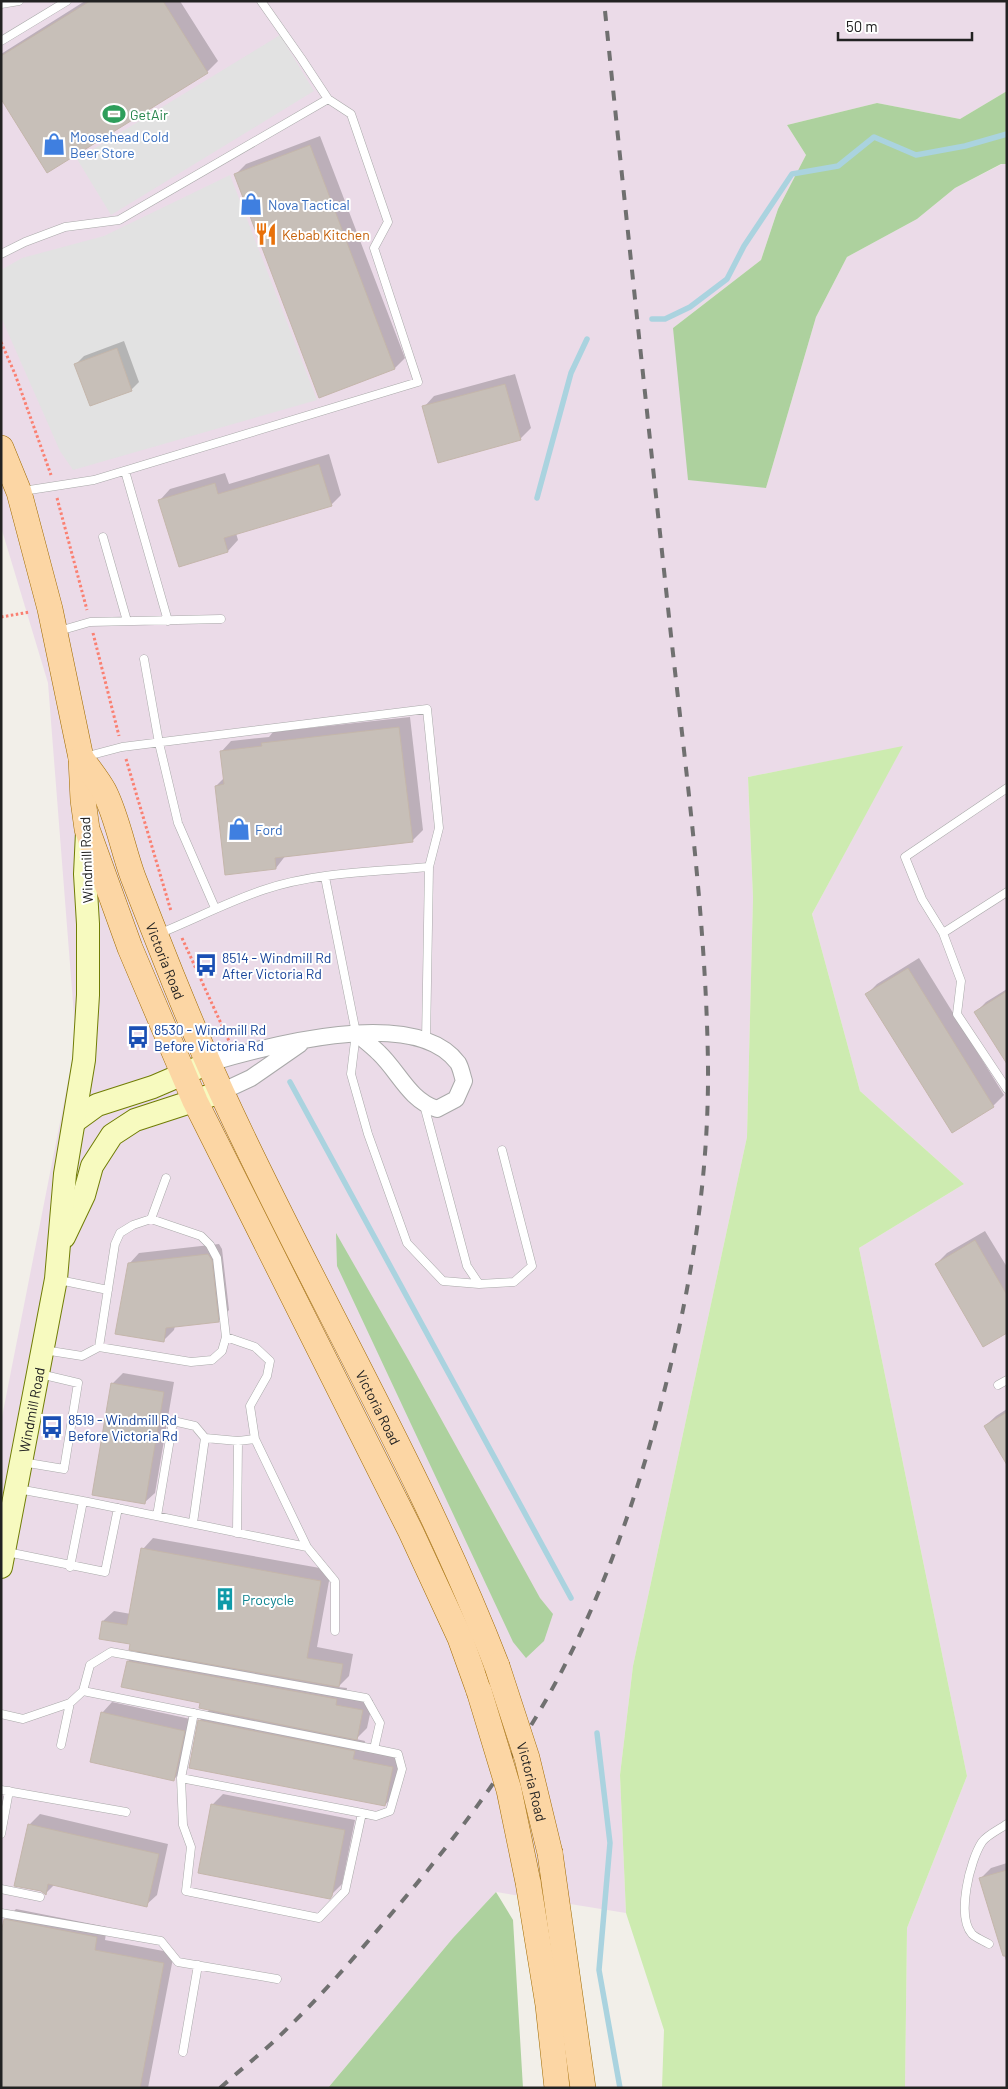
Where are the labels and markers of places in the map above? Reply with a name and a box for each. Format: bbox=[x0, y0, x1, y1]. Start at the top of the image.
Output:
sports icon: GetAir bbox=[101, 101, 127, 127]
place label: GetAir bbox=[130, 106, 168, 123]
place label: Moosehead Cold Beer Store bbox=[70, 128, 169, 161]
shop icon: Moosehead Cold Beer Store bbox=[41, 131, 67, 157]
shop icon: Nova Tactical bbox=[238, 191, 264, 217]
place label: Nova Tactical bbox=[268, 196, 350, 213]
restaurant icon: Kebab Kitchen bbox=[253, 221, 279, 247]
place label: Kebab Kitchen bbox=[282, 226, 370, 243]
shop icon: Ford bbox=[226, 816, 252, 842]
place label: Ford bbox=[255, 821, 283, 838]
place label: 8514 - Windmill Rd After Victoria Rd bbox=[222, 949, 331, 982]
bus stop icon: 8514 - Windmill Rd After Victoria Rd bbox=[193, 952, 219, 978]
place label: 8530 - Windmill Rd Before Victoria Rd bbox=[154, 1021, 266, 1054]
bus stop icon: 8530 - Windmill Rd Before Victoria Rd bbox=[125, 1024, 151, 1050]
place label: 8519 - Windmill Rd Before Victoria Rd bbox=[68, 1411, 178, 1444]
bus stop icon: 8519 - Windmill Rd Before Victoria Rd bbox=[39, 1414, 65, 1440]
building icon: Procycle bbox=[212, 1586, 238, 1612]
place label: Procycle bbox=[242, 1591, 294, 1608]

